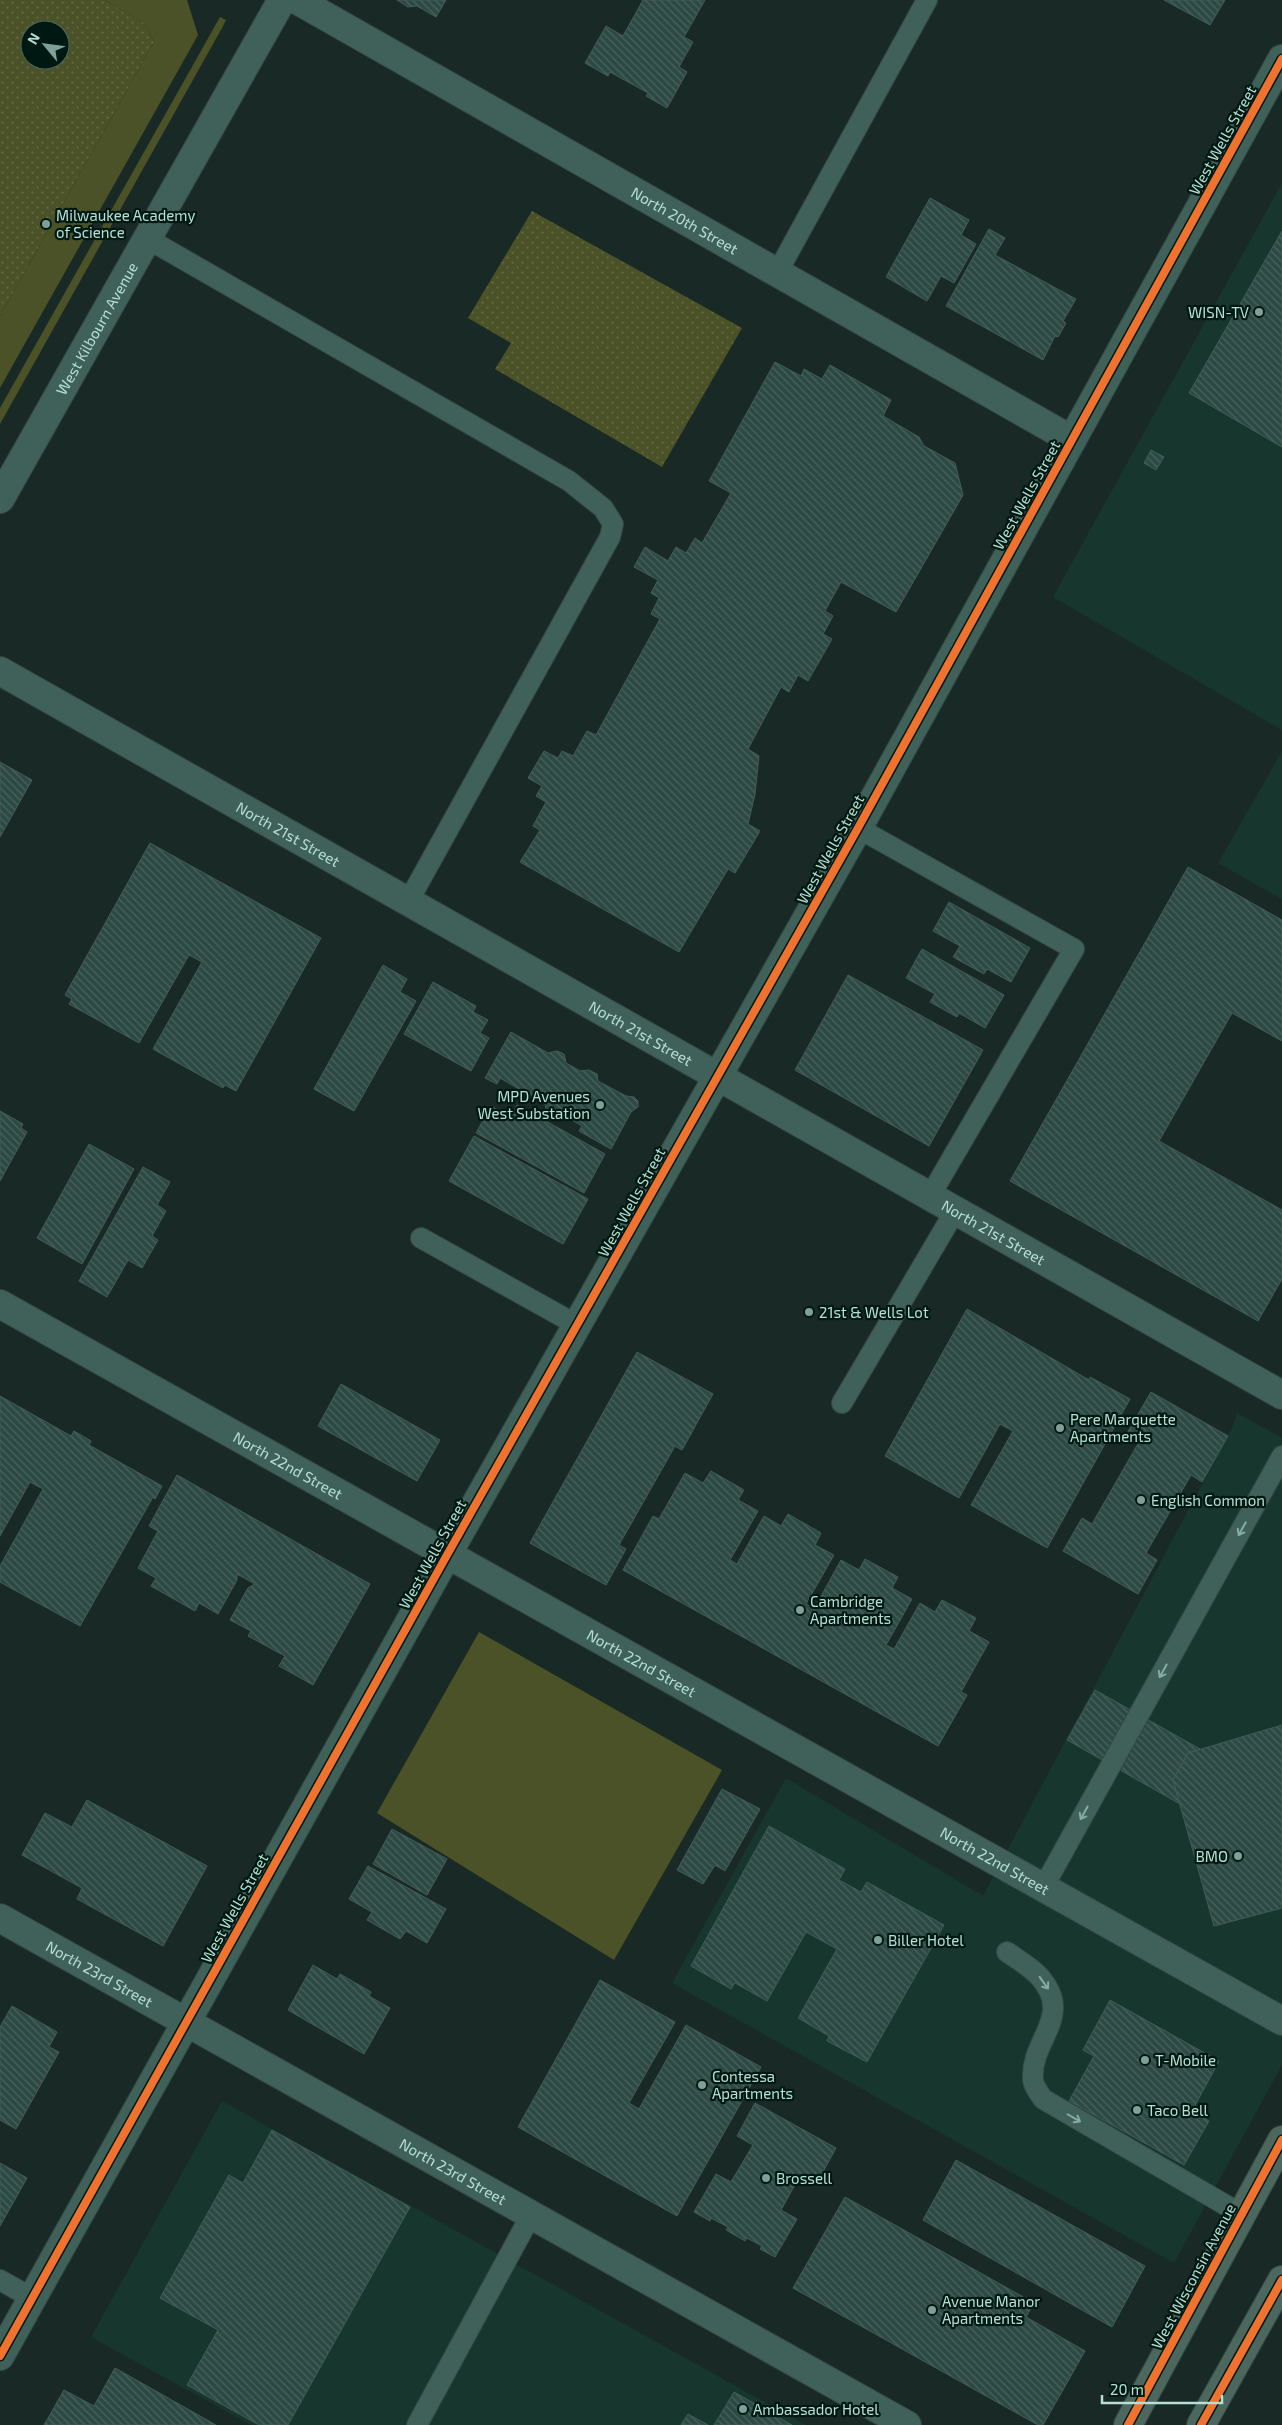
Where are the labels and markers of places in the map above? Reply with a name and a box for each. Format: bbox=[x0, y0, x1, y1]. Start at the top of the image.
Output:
place label: Milwaukee Academy of Science bbox=[56, 206, 195, 241]
marker: Milwaukee Academy of Science bbox=[40, 218, 52, 230]
place label: WISN-TV bbox=[1188, 303, 1249, 321]
marker: WISN-TV bbox=[1253, 306, 1265, 318]
place label: MPD Avenues West Substation bbox=[478, 1087, 590, 1122]
marker: MPD Avenues West Substation bbox=[594, 1099, 606, 1111]
place label: 21st & Wells Lot bbox=[819, 1303, 929, 1321]
marker: 21st & Wells Lot bbox=[803, 1306, 815, 1318]
place label: Pere Marquette Apartments bbox=[1070, 1410, 1176, 1445]
marker: Pere Marquette Apartments bbox=[1054, 1422, 1066, 1434]
place label: English Common bbox=[1151, 1491, 1265, 1509]
marker: English Common bbox=[1135, 1494, 1147, 1506]
place label: Cambridge Apartments bbox=[810, 1592, 891, 1627]
marker: Cambridge Apartments bbox=[794, 1604, 806, 1616]
place label: BMO bbox=[1196, 1847, 1228, 1865]
marker: BMO bbox=[1232, 1850, 1244, 1862]
place label: Biller Hotel bbox=[888, 1931, 964, 1949]
marker: Biller Hotel bbox=[872, 1934, 884, 1946]
place label: T-Mobile bbox=[1155, 2051, 1216, 2069]
marker: T-Mobile bbox=[1139, 2054, 1151, 2066]
place label: Contessa Apartments bbox=[712, 2067, 793, 2102]
marker: Contessa Apartments bbox=[696, 2079, 708, 2091]
place label: Taco Bell bbox=[1147, 2101, 1208, 2119]
marker: Taco Bell bbox=[1131, 2104, 1143, 2116]
place label: Brossell bbox=[776, 2169, 832, 2187]
marker: Brossell bbox=[760, 2172, 772, 2184]
place label: Avenue Manor Apartments bbox=[942, 2292, 1040, 2327]
marker: Avenue Manor Apartments bbox=[926, 2304, 938, 2316]
place label: Ambassador Hotel bbox=[753, 2400, 879, 2418]
marker: Ambassador Hotel bbox=[737, 2403, 749, 2415]

